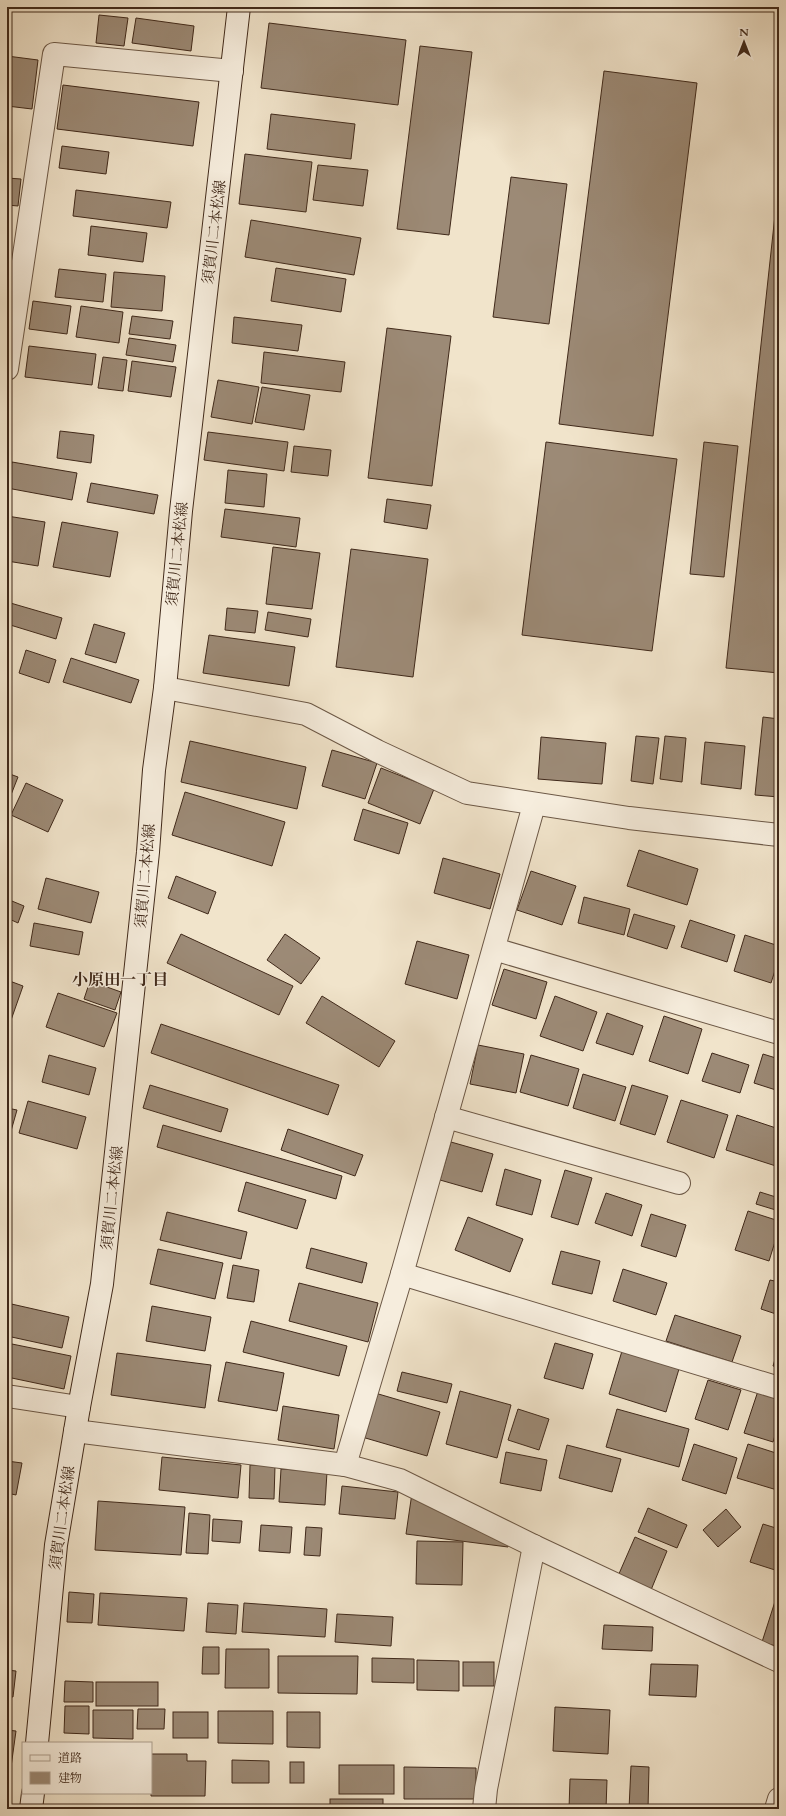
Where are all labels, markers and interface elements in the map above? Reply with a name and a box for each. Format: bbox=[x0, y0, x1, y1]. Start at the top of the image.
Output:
north arrow bbox=[724, 22, 764, 62]
text: N bbox=[739, 25, 749, 40]
street label: 須賀川二本松線 bbox=[198, 179, 230, 285]
street label: 須賀川二本松線 bbox=[162, 501, 192, 607]
street label: 須賀川二本松線 bbox=[130, 823, 160, 929]
district label: 小原田一丁目 bbox=[72, 969, 168, 991]
street label: 須賀川二本松線 bbox=[97, 1145, 127, 1251]
street label: 須賀川二本松線 bbox=[45, 1465, 79, 1571]
legend bbox=[22, 1742, 152, 1794]
text: 道路 bbox=[58, 1750, 82, 1766]
text: 建物 bbox=[58, 1770, 82, 1786]

